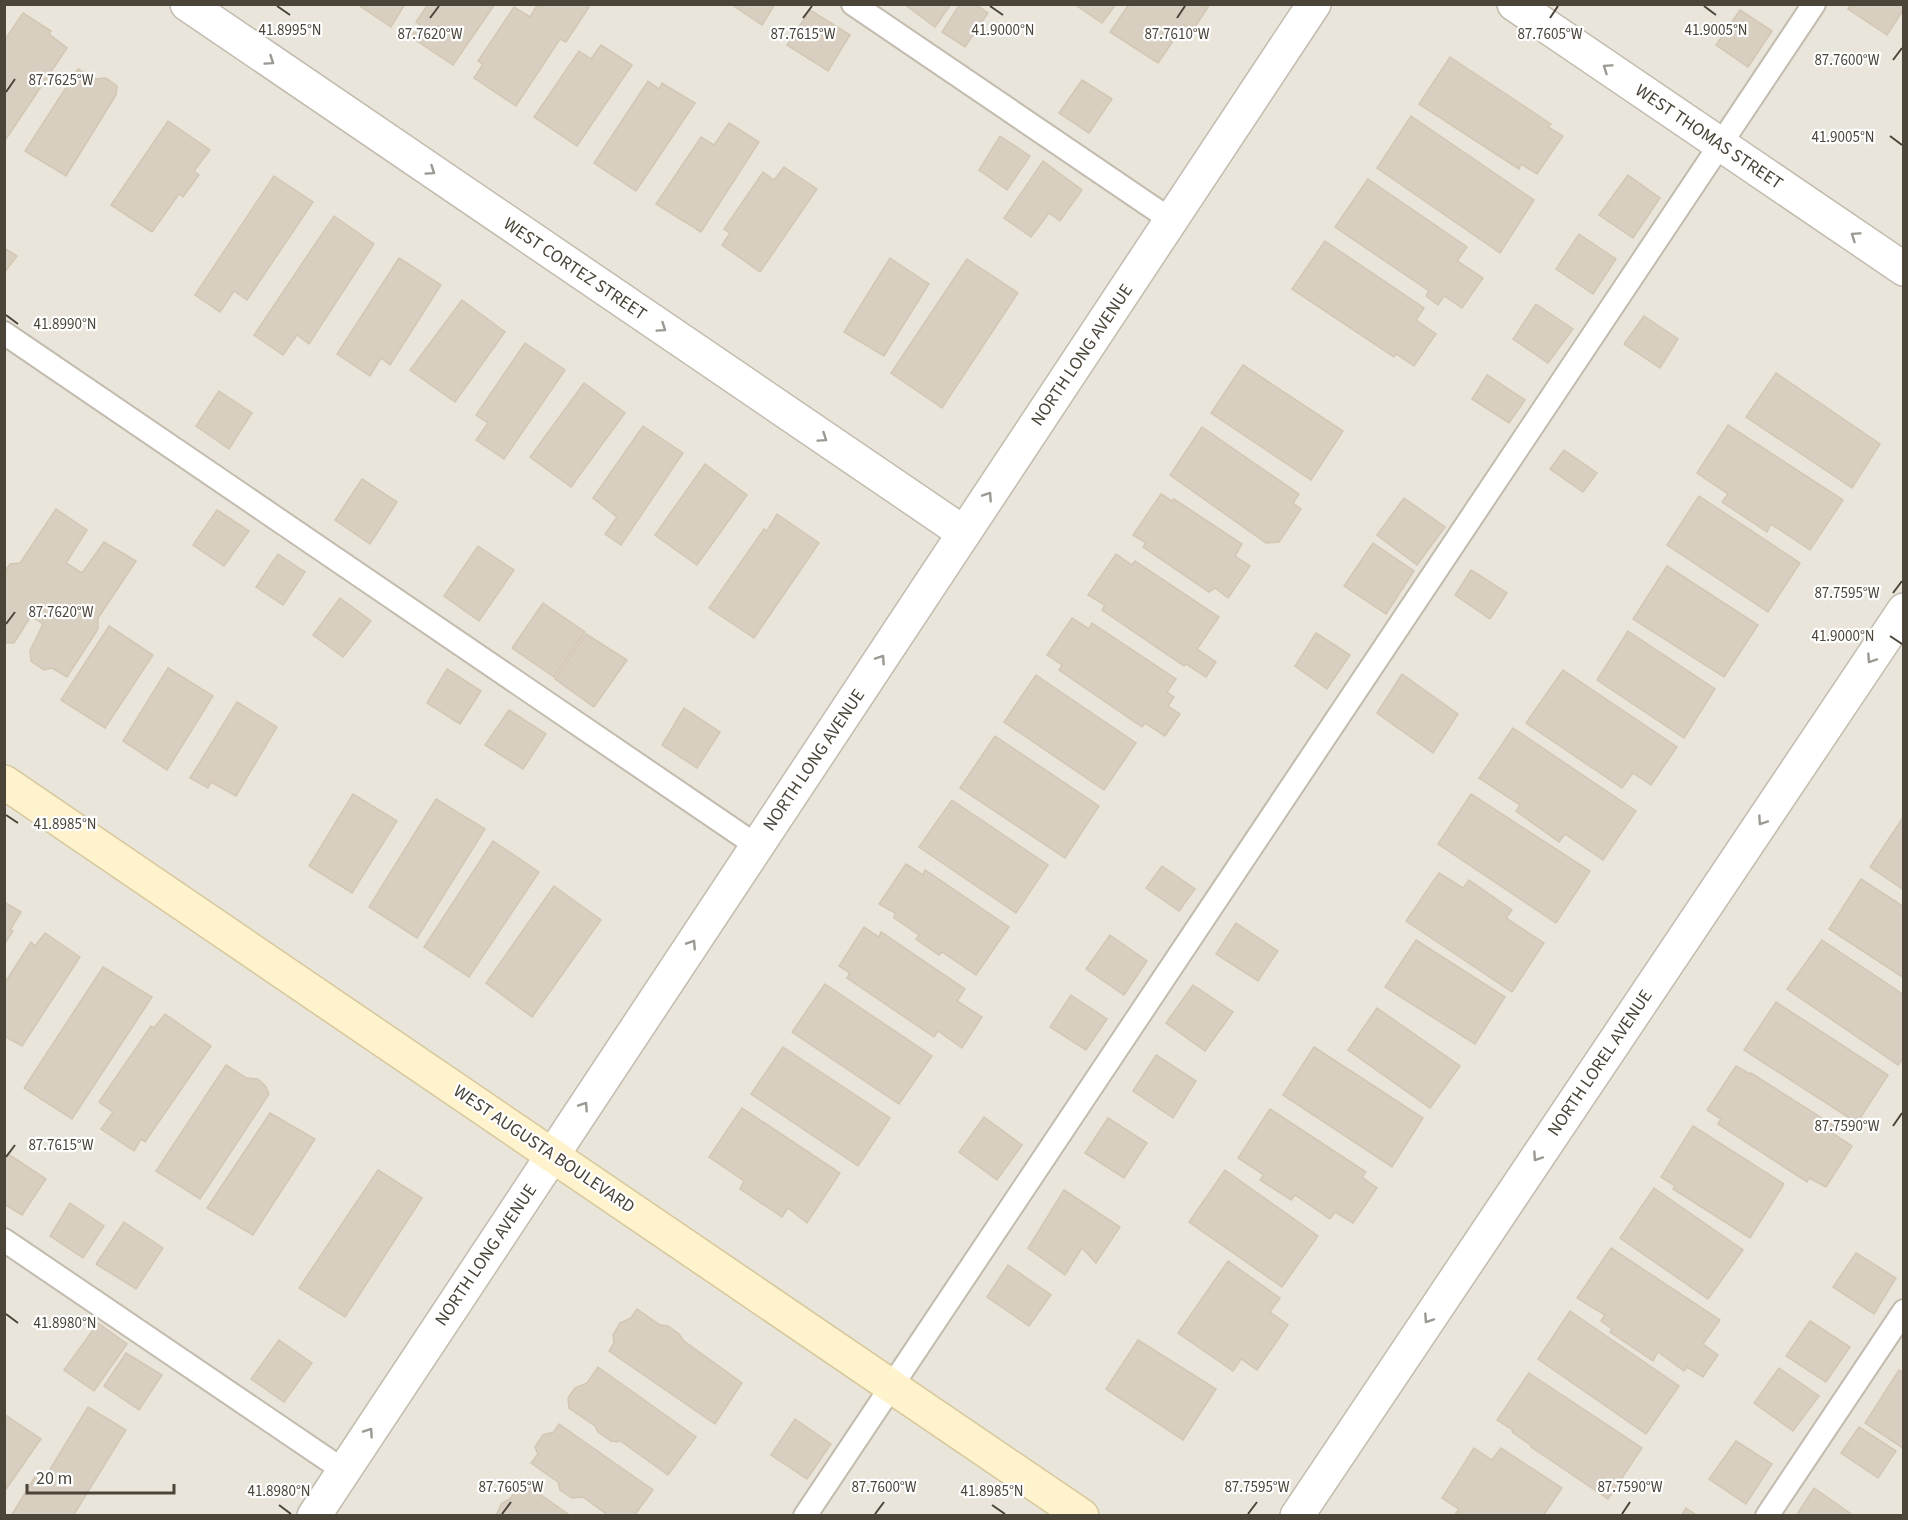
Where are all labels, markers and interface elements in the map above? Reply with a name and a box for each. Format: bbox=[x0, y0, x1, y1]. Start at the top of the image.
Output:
text: 41.8995°N bbox=[258, 20, 322, 41]
text: 41.9000°N bbox=[971, 20, 1035, 41]
text: 41.9005°N bbox=[1684, 20, 1748, 41]
text: 87.7620°W bbox=[397, 24, 463, 45]
text: 87.7615°W bbox=[770, 24, 836, 45]
text: 87.7610°W bbox=[1144, 24, 1210, 45]
text: 87.7605°W bbox=[1517, 24, 1583, 45]
text: 87.7600°W bbox=[1814, 50, 1880, 71]
one-way arrow bbox=[264, 54, 275, 65]
one-way arrow bbox=[1603, 63, 1613, 75]
text: 87.7625°W bbox=[28, 70, 94, 91]
street label: WEST THOMAS STREET bbox=[1630, 78, 1788, 196]
text: 41.9005°N bbox=[1811, 127, 1875, 148]
one-way arrow bbox=[425, 164, 436, 175]
street label: WEST CORTEZ STREET bbox=[498, 212, 652, 327]
one-way arrow bbox=[1851, 232, 1862, 243]
street label: NORTH LONG AVENUE bbox=[1025, 279, 1139, 431]
text: 41.8990°N bbox=[33, 314, 97, 335]
one-way arrow bbox=[655, 321, 666, 332]
one-way arrow bbox=[817, 431, 828, 442]
one-way arrow bbox=[981, 492, 993, 502]
text: 87.7595°W bbox=[1814, 583, 1880, 604]
text: 87.7620°W bbox=[28, 602, 94, 623]
text: 41.9000°N bbox=[1811, 626, 1875, 647]
one-way arrow bbox=[1867, 652, 1878, 663]
one-way arrow bbox=[874, 654, 885, 665]
street label: NORTH LONG AVENUE bbox=[757, 684, 871, 836]
text: 41.8985°N bbox=[33, 814, 97, 835]
one-way arrow bbox=[1759, 814, 1770, 825]
one-way arrow bbox=[685, 940, 696, 951]
street label: NORTH LOREL AVENUE bbox=[1542, 985, 1658, 1141]
street label: WEST AUGUSTA BOULEVARD bbox=[448, 1079, 640, 1219]
one-way arrow bbox=[577, 1102, 588, 1113]
text: 87.7590°W bbox=[1814, 1116, 1880, 1137]
text: 87.7615°W bbox=[28, 1135, 94, 1156]
one-way arrow bbox=[1533, 1150, 1544, 1161]
street label: NORTH LONG AVENUE bbox=[429, 1179, 543, 1331]
text: 41.8980°N bbox=[33, 1313, 97, 1334]
one-way arrow bbox=[1424, 1313, 1436, 1323]
one-way arrow bbox=[362, 1427, 373, 1438]
scale bar bbox=[27, 1457, 174, 1495]
text: 20 m bbox=[36, 1466, 72, 1491]
text: 87.7605°W bbox=[478, 1477, 544, 1498]
text: 87.7600°W bbox=[851, 1477, 917, 1498]
text: 87.7595°W bbox=[1224, 1477, 1290, 1498]
text: 87.7590°W bbox=[1597, 1477, 1663, 1498]
text: 41.8980°N bbox=[247, 1481, 311, 1502]
text: 41.8985°N bbox=[960, 1481, 1024, 1502]

